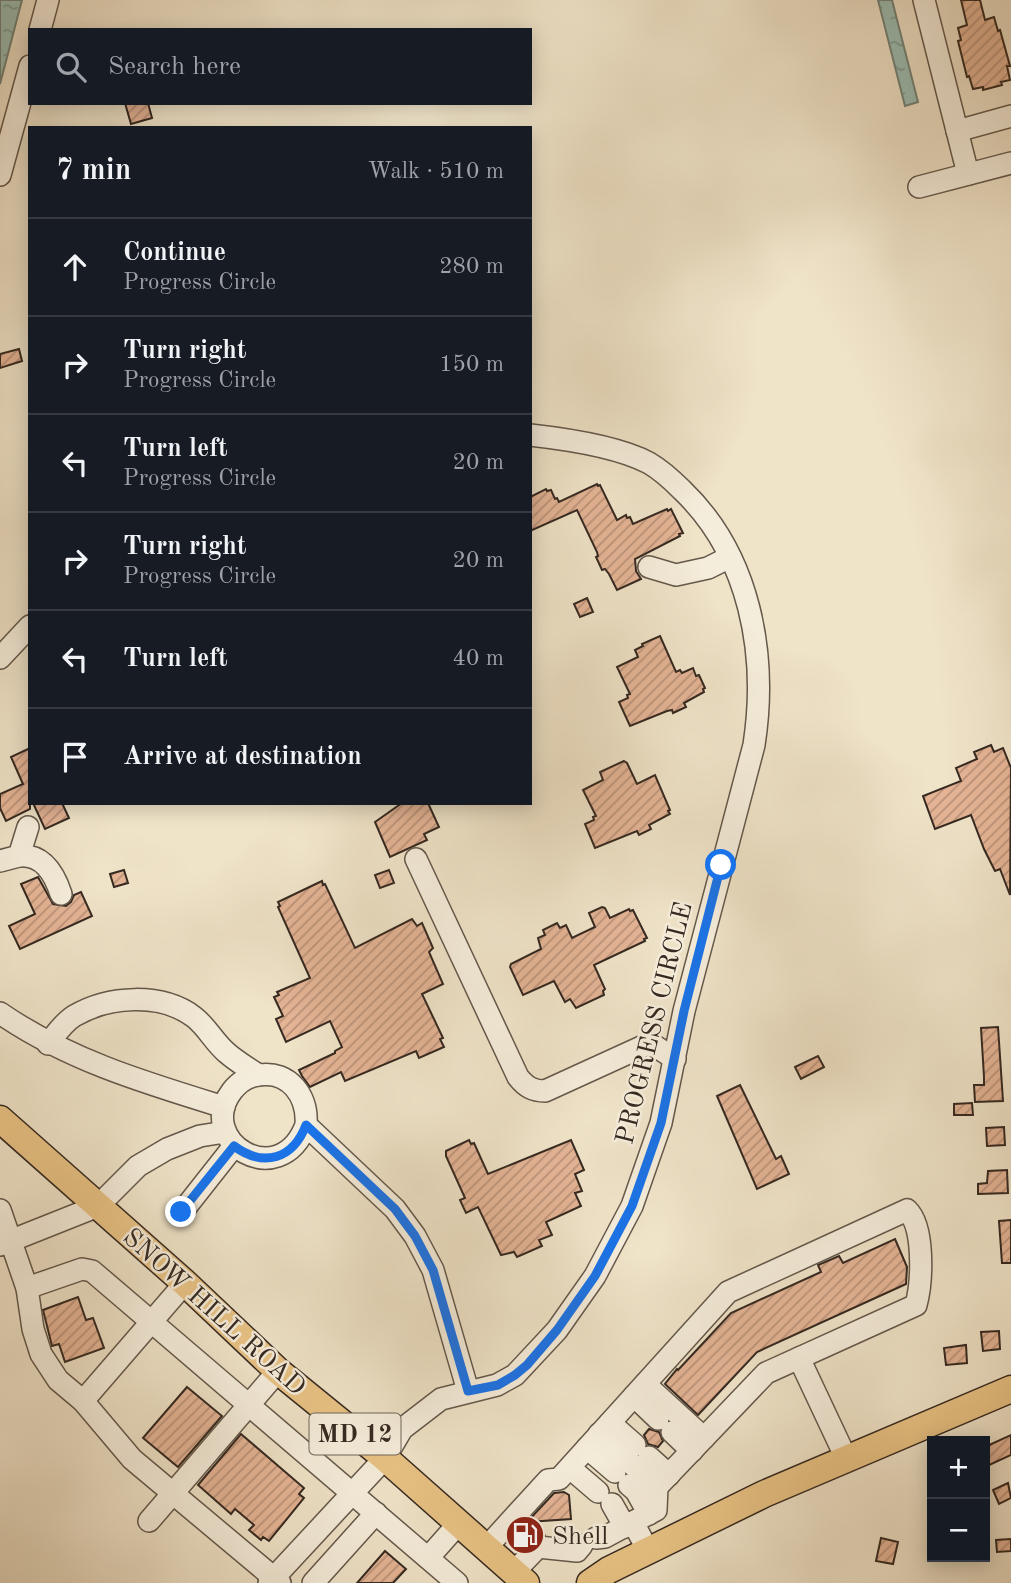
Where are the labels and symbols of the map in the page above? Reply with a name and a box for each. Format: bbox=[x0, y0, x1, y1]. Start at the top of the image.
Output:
route start bbox=[705, 849, 736, 880]
street label: PROGRESS CIRCLE bbox=[612, 900, 698, 1147]
route end bbox=[165, 1196, 196, 1227]
street label: SNOW HILL ROAD bbox=[117, 1224, 310, 1401]
road number: MD 12 bbox=[310, 1414, 400, 1454]
fuel station icon: Shell bbox=[504, 1514, 546, 1556]
place label: Shell bbox=[552, 1524, 608, 1550]

